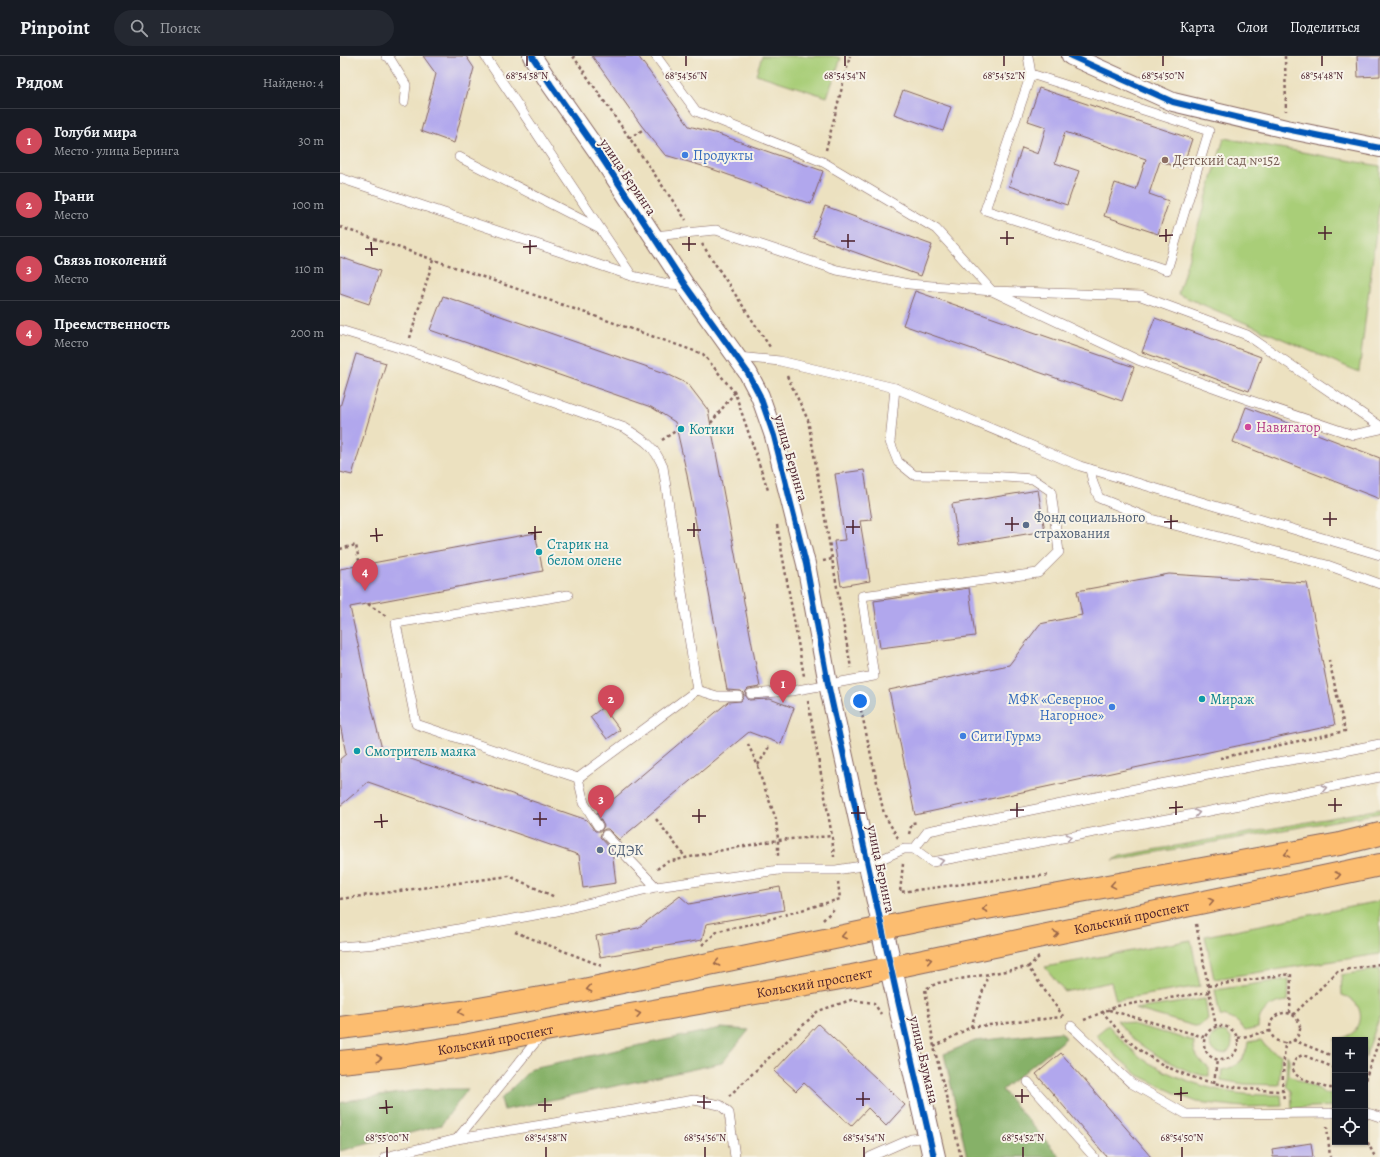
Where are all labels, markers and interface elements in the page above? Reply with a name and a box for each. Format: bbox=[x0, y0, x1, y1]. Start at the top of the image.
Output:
search box bbox=[114, 10, 394, 46]
text: Pinpoint bbox=[20, 15, 90, 41]
icon: search bbox=[128, 17, 150, 39]
text: Поиск bbox=[160, 18, 201, 38]
text: Карта bbox=[1180, 18, 1215, 37]
text: Слои bbox=[1237, 18, 1268, 37]
text: Поделиться bbox=[1290, 18, 1360, 37]
text: 68°54'58"N bbox=[506, 69, 548, 82]
text: 68°54'56"N bbox=[665, 69, 707, 82]
text: 68°54'54"N bbox=[824, 69, 866, 82]
text: 68°54'52"N bbox=[983, 69, 1025, 82]
text: 68°54'50"N bbox=[1142, 69, 1184, 82]
text: 68°54'48"N bbox=[1301, 69, 1343, 82]
text: Рядом bbox=[16, 71, 63, 94]
text: Найдено: 4 bbox=[263, 74, 324, 91]
text: Голуби мира bbox=[54, 122, 137, 142]
text: 1 bbox=[27, 132, 31, 149]
text: 30 m bbox=[298, 132, 324, 149]
street label: улица Беринга bbox=[595, 134, 661, 220]
text: Место · улица Беринга bbox=[54, 142, 179, 159]
place label: Продукты bbox=[693, 146, 753, 165]
marker: Продукты bbox=[680, 150, 690, 160]
place label: Детский сад №152 bbox=[1173, 151, 1280, 170]
marker: Детский сад №152 bbox=[1160, 155, 1170, 165]
text: Грани bbox=[54, 186, 94, 206]
text: 2 bbox=[26, 196, 32, 213]
text: 100 m bbox=[292, 196, 324, 213]
text: Место bbox=[54, 206, 89, 223]
text: Связь поколений bbox=[54, 250, 167, 270]
text: 3 bbox=[26, 260, 32, 277]
text: 110 m bbox=[295, 260, 324, 277]
text: Место bbox=[54, 270, 89, 287]
text: Преемственность bbox=[54, 314, 170, 334]
text: 4 bbox=[26, 324, 32, 341]
text: 200 m bbox=[291, 324, 324, 341]
text: Место bbox=[54, 334, 89, 351]
street label: улица Беринга bbox=[769, 412, 813, 504]
place label: Навигатор bbox=[1256, 418, 1321, 437]
place label: Котики bbox=[689, 420, 735, 439]
marker: Навигатор bbox=[1243, 422, 1253, 432]
marker: Котики bbox=[676, 424, 686, 434]
place label: Фонд социального страхования bbox=[1034, 508, 1145, 543]
marker: Фонд социального страхования bbox=[1021, 520, 1031, 530]
place label: Старик на белом олене bbox=[547, 535, 622, 570]
marker: Старик на белом олене bbox=[534, 547, 544, 557]
pin: 4 bbox=[352, 558, 378, 591]
pin: 1 bbox=[770, 670, 796, 703]
pin: 2 bbox=[598, 685, 624, 718]
place label: МФК «Северное Нагорное» bbox=[1008, 690, 1104, 725]
place label: Мираж bbox=[1210, 690, 1255, 709]
your location bbox=[850, 691, 870, 711]
marker: Мираж bbox=[1197, 694, 1207, 704]
marker: МФК «Северное Нагорное» bbox=[1107, 702, 1117, 712]
place label: Сити Гурмэ bbox=[971, 727, 1041, 746]
marker: Сити Гурмэ bbox=[958, 731, 968, 741]
place label: Смотритель маяка bbox=[365, 742, 477, 761]
marker: Смотритель маяка bbox=[352, 746, 362, 756]
one-way arrow bbox=[1321, 784, 1328, 793]
pin: 3 bbox=[588, 785, 614, 818]
one-way arrow bbox=[1194, 809, 1200, 818]
street label: улица Беринга bbox=[862, 822, 900, 915]
one-way arrow bbox=[1066, 833, 1072, 842]
place label: СДЭК bbox=[608, 841, 643, 860]
marker: СДЭК bbox=[595, 845, 605, 855]
one-way arrow bbox=[1284, 849, 1290, 858]
one-way arrow bbox=[938, 857, 944, 865]
one-way arrow bbox=[1335, 871, 1341, 879]
one-way arrow bbox=[1110, 881, 1116, 889]
street label: Кольский проспект bbox=[1072, 896, 1191, 939]
one-way arrow bbox=[1208, 898, 1214, 906]
one-way arrow bbox=[982, 904, 988, 912]
one-way arrow bbox=[1053, 930, 1059, 938]
one-way arrow bbox=[841, 932, 847, 940]
one-way arrow bbox=[926, 957, 932, 965]
one-way arrow bbox=[714, 958, 720, 967]
street label: Кольский проспект bbox=[755, 962, 874, 1002]
one-way arrow bbox=[586, 984, 592, 992]
one-way arrow bbox=[458, 1007, 464, 1016]
one-way arrow bbox=[635, 1010, 641, 1018]
street label: улица Баумана bbox=[904, 1013, 943, 1106]
street label: Кольский проспект bbox=[436, 1019, 555, 1059]
map controls bbox=[1332, 1037, 1368, 1145]
button: + bbox=[1332, 1037, 1368, 1073]
one-way arrow bbox=[376, 1054, 382, 1063]
button: − bbox=[1332, 1073, 1368, 1109]
button: locate bbox=[1332, 1109, 1368, 1145]
text: 68°55'00"N bbox=[365, 1131, 409, 1144]
text: 68°54'58"N bbox=[525, 1131, 567, 1144]
text: 68°54'56"N bbox=[684, 1131, 726, 1144]
text: 68°54'54"N bbox=[843, 1131, 885, 1144]
text: 68°54'52"N bbox=[1002, 1131, 1044, 1144]
text: 68°54'50"N bbox=[1161, 1131, 1203, 1144]

